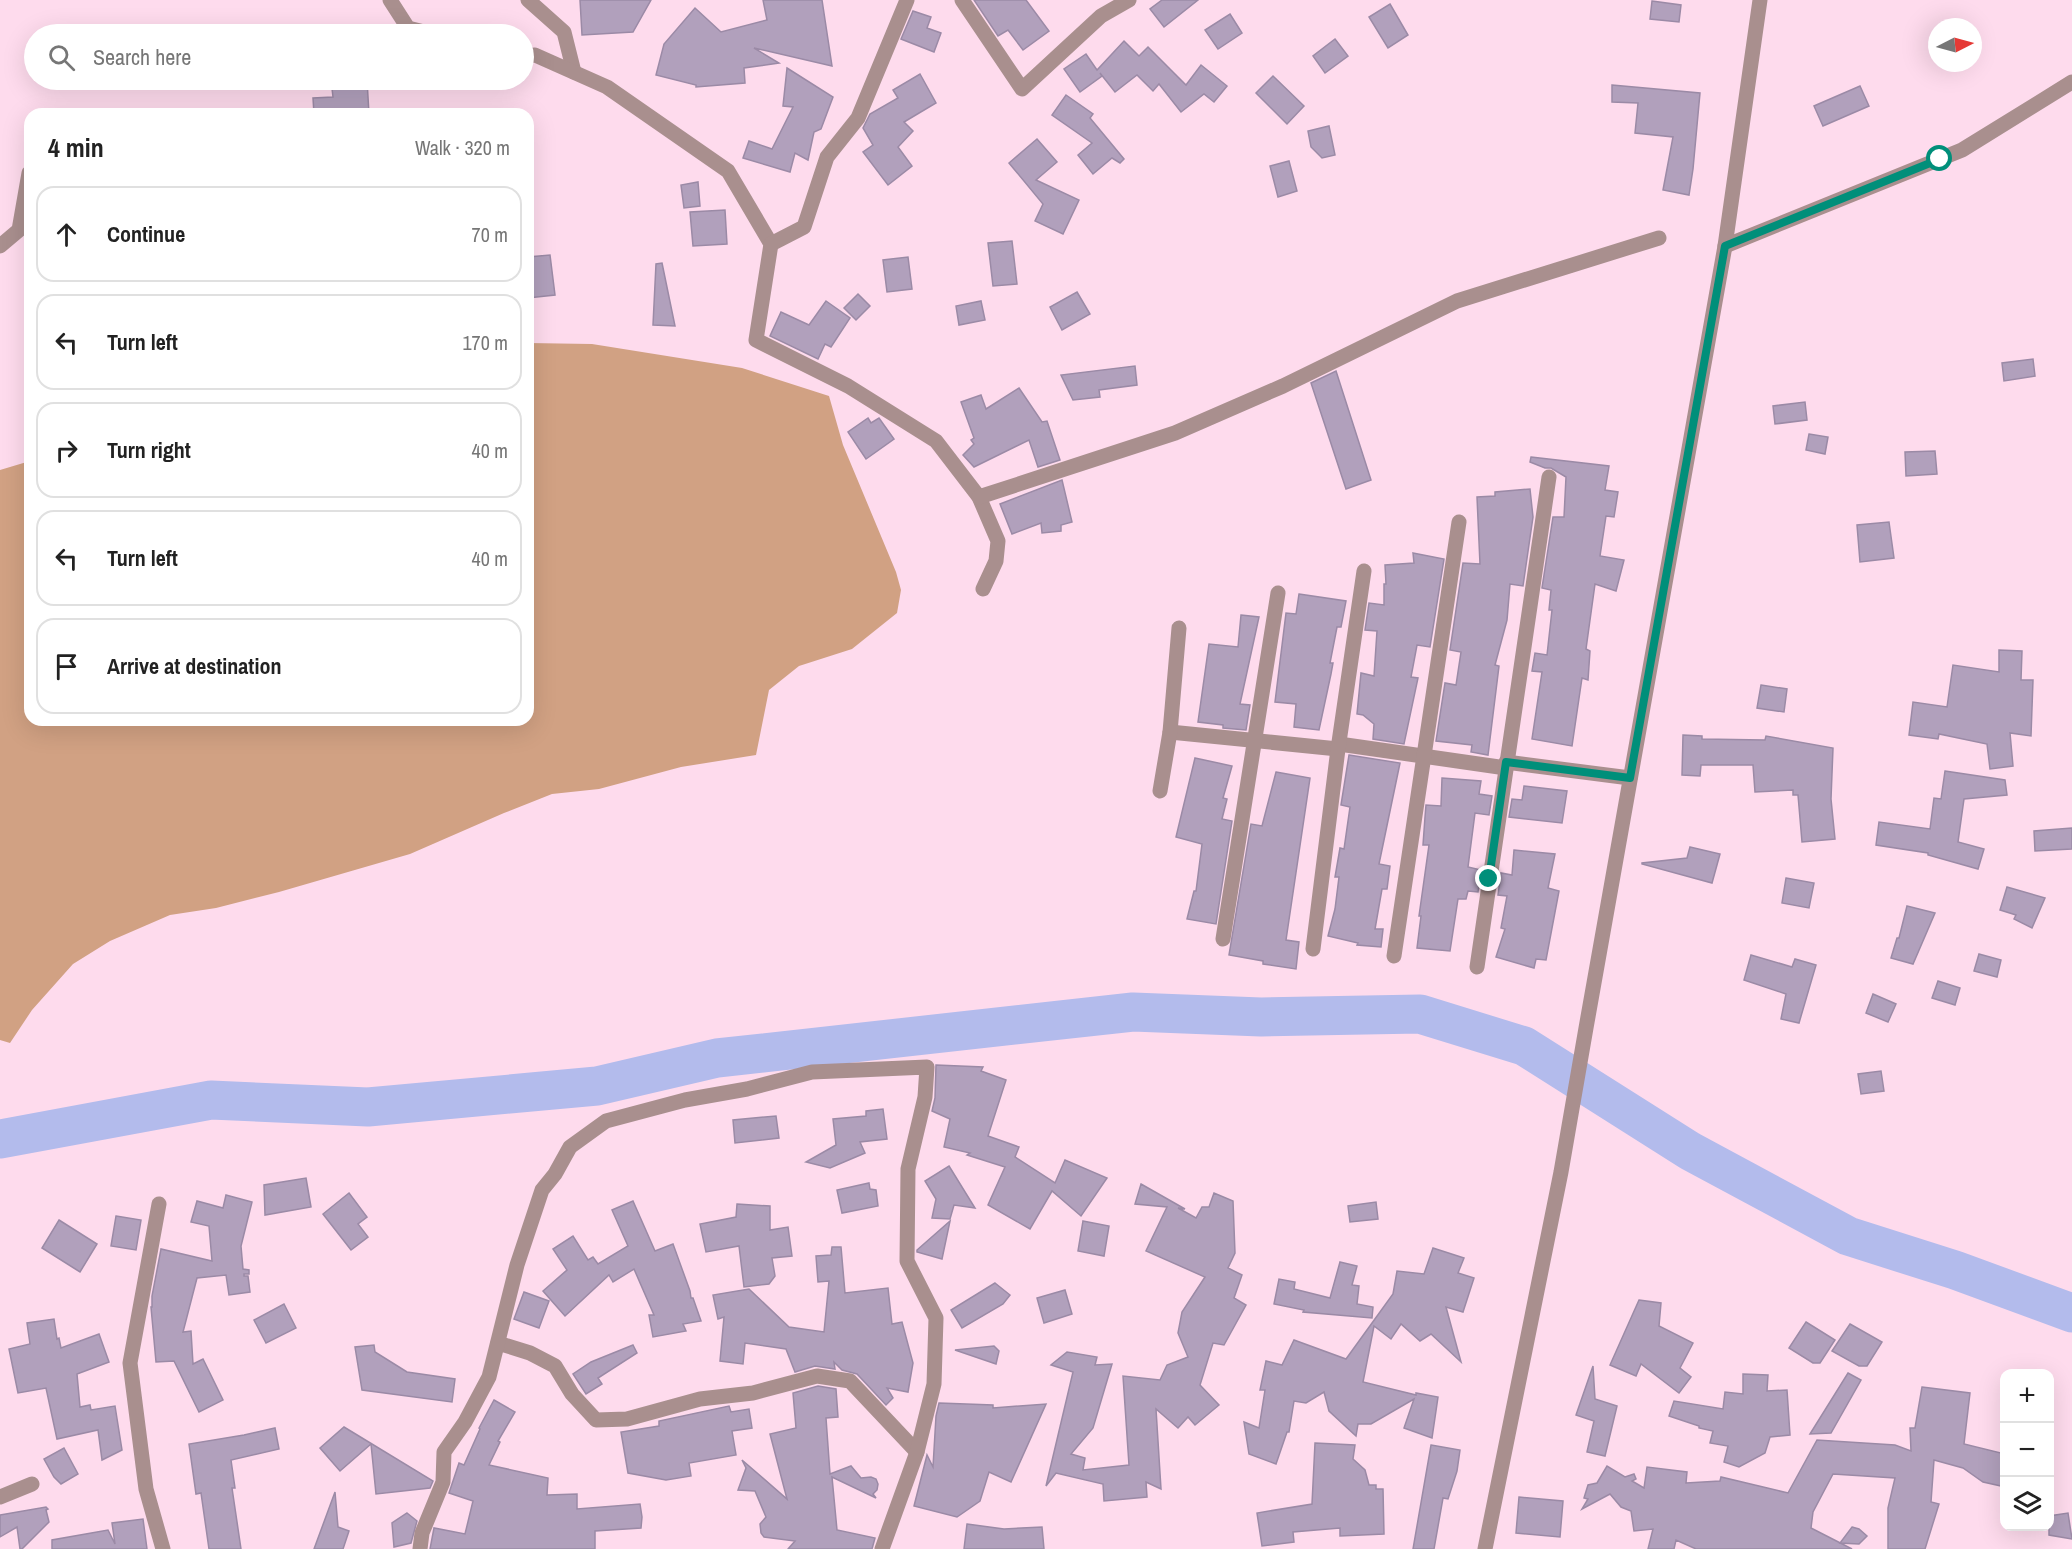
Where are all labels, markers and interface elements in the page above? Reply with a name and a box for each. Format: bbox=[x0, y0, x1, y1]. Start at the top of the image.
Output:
north arrow bbox=[1928, 18, 1982, 72]
search box bbox=[24, 24, 534, 90]
icon: search bbox=[45, 41, 78, 74]
text: Search here bbox=[93, 42, 191, 72]
text: 4 min bbox=[48, 130, 104, 165]
text: Walk · 320 m bbox=[415, 134, 510, 161]
route start bbox=[1926, 145, 1952, 171]
icon: ahead bbox=[50, 218, 83, 251]
text: Continue bbox=[107, 219, 185, 249]
text: 70 m bbox=[472, 221, 508, 248]
icon: left bbox=[50, 326, 83, 359]
text: Turn left bbox=[107, 327, 178, 357]
text: 170 m bbox=[462, 329, 508, 356]
icon: right bbox=[50, 434, 83, 467]
text: Turn right bbox=[107, 435, 191, 465]
text: 40 m bbox=[472, 437, 508, 464]
icon: left bbox=[50, 542, 83, 575]
text: Turn left bbox=[107, 543, 178, 573]
text: 40 m bbox=[472, 545, 508, 572]
icon: arrive bbox=[50, 650, 83, 683]
text: Arrive at destination bbox=[107, 651, 281, 681]
route end bbox=[1475, 865, 1501, 891]
map controls bbox=[2000, 1369, 2054, 1531]
button: + bbox=[2000, 1369, 2054, 1423]
button: − bbox=[2000, 1423, 2054, 1477]
button: layers bbox=[2000, 1477, 2054, 1531]

